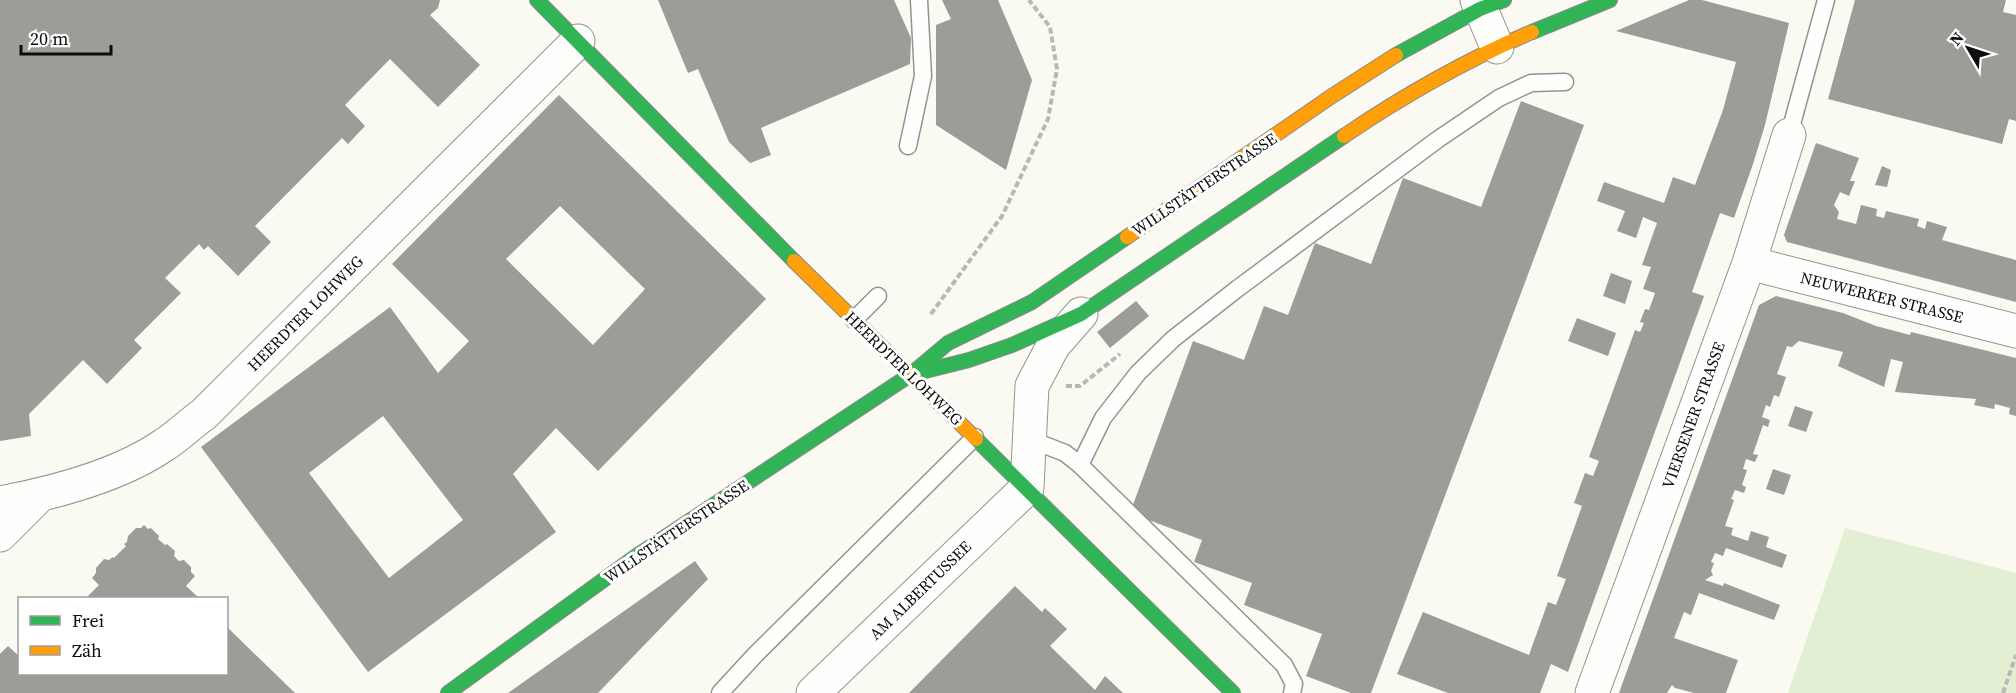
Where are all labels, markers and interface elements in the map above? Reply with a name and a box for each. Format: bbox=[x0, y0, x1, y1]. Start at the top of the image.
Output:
scale bar bbox=[21, 18, 111, 56]
north arrow bbox=[1938, 18, 1998, 78]
text: 20 m bbox=[30, 26, 68, 51]
text: N bbox=[1944, 27, 1969, 50]
street label: WILLSTÄTTERSTRASSE bbox=[1127, 127, 1281, 241]
street label: HEERDTER LOHWEG bbox=[242, 250, 368, 376]
street label: NEUWERKER STRASSE bbox=[1798, 266, 1966, 328]
street label: HEERDTER LOHWEG bbox=[840, 306, 968, 430]
street label: VIERSENER STRASSE bbox=[1656, 338, 1730, 491]
street label: WILLSTÄTTERSTRASSE bbox=[599, 474, 753, 588]
street label: AM ALBERTUSSEE bbox=[864, 535, 976, 644]
legend bbox=[18, 597, 228, 675]
text: Frei bbox=[72, 608, 104, 633]
text: Zäh bbox=[72, 638, 102, 663]

